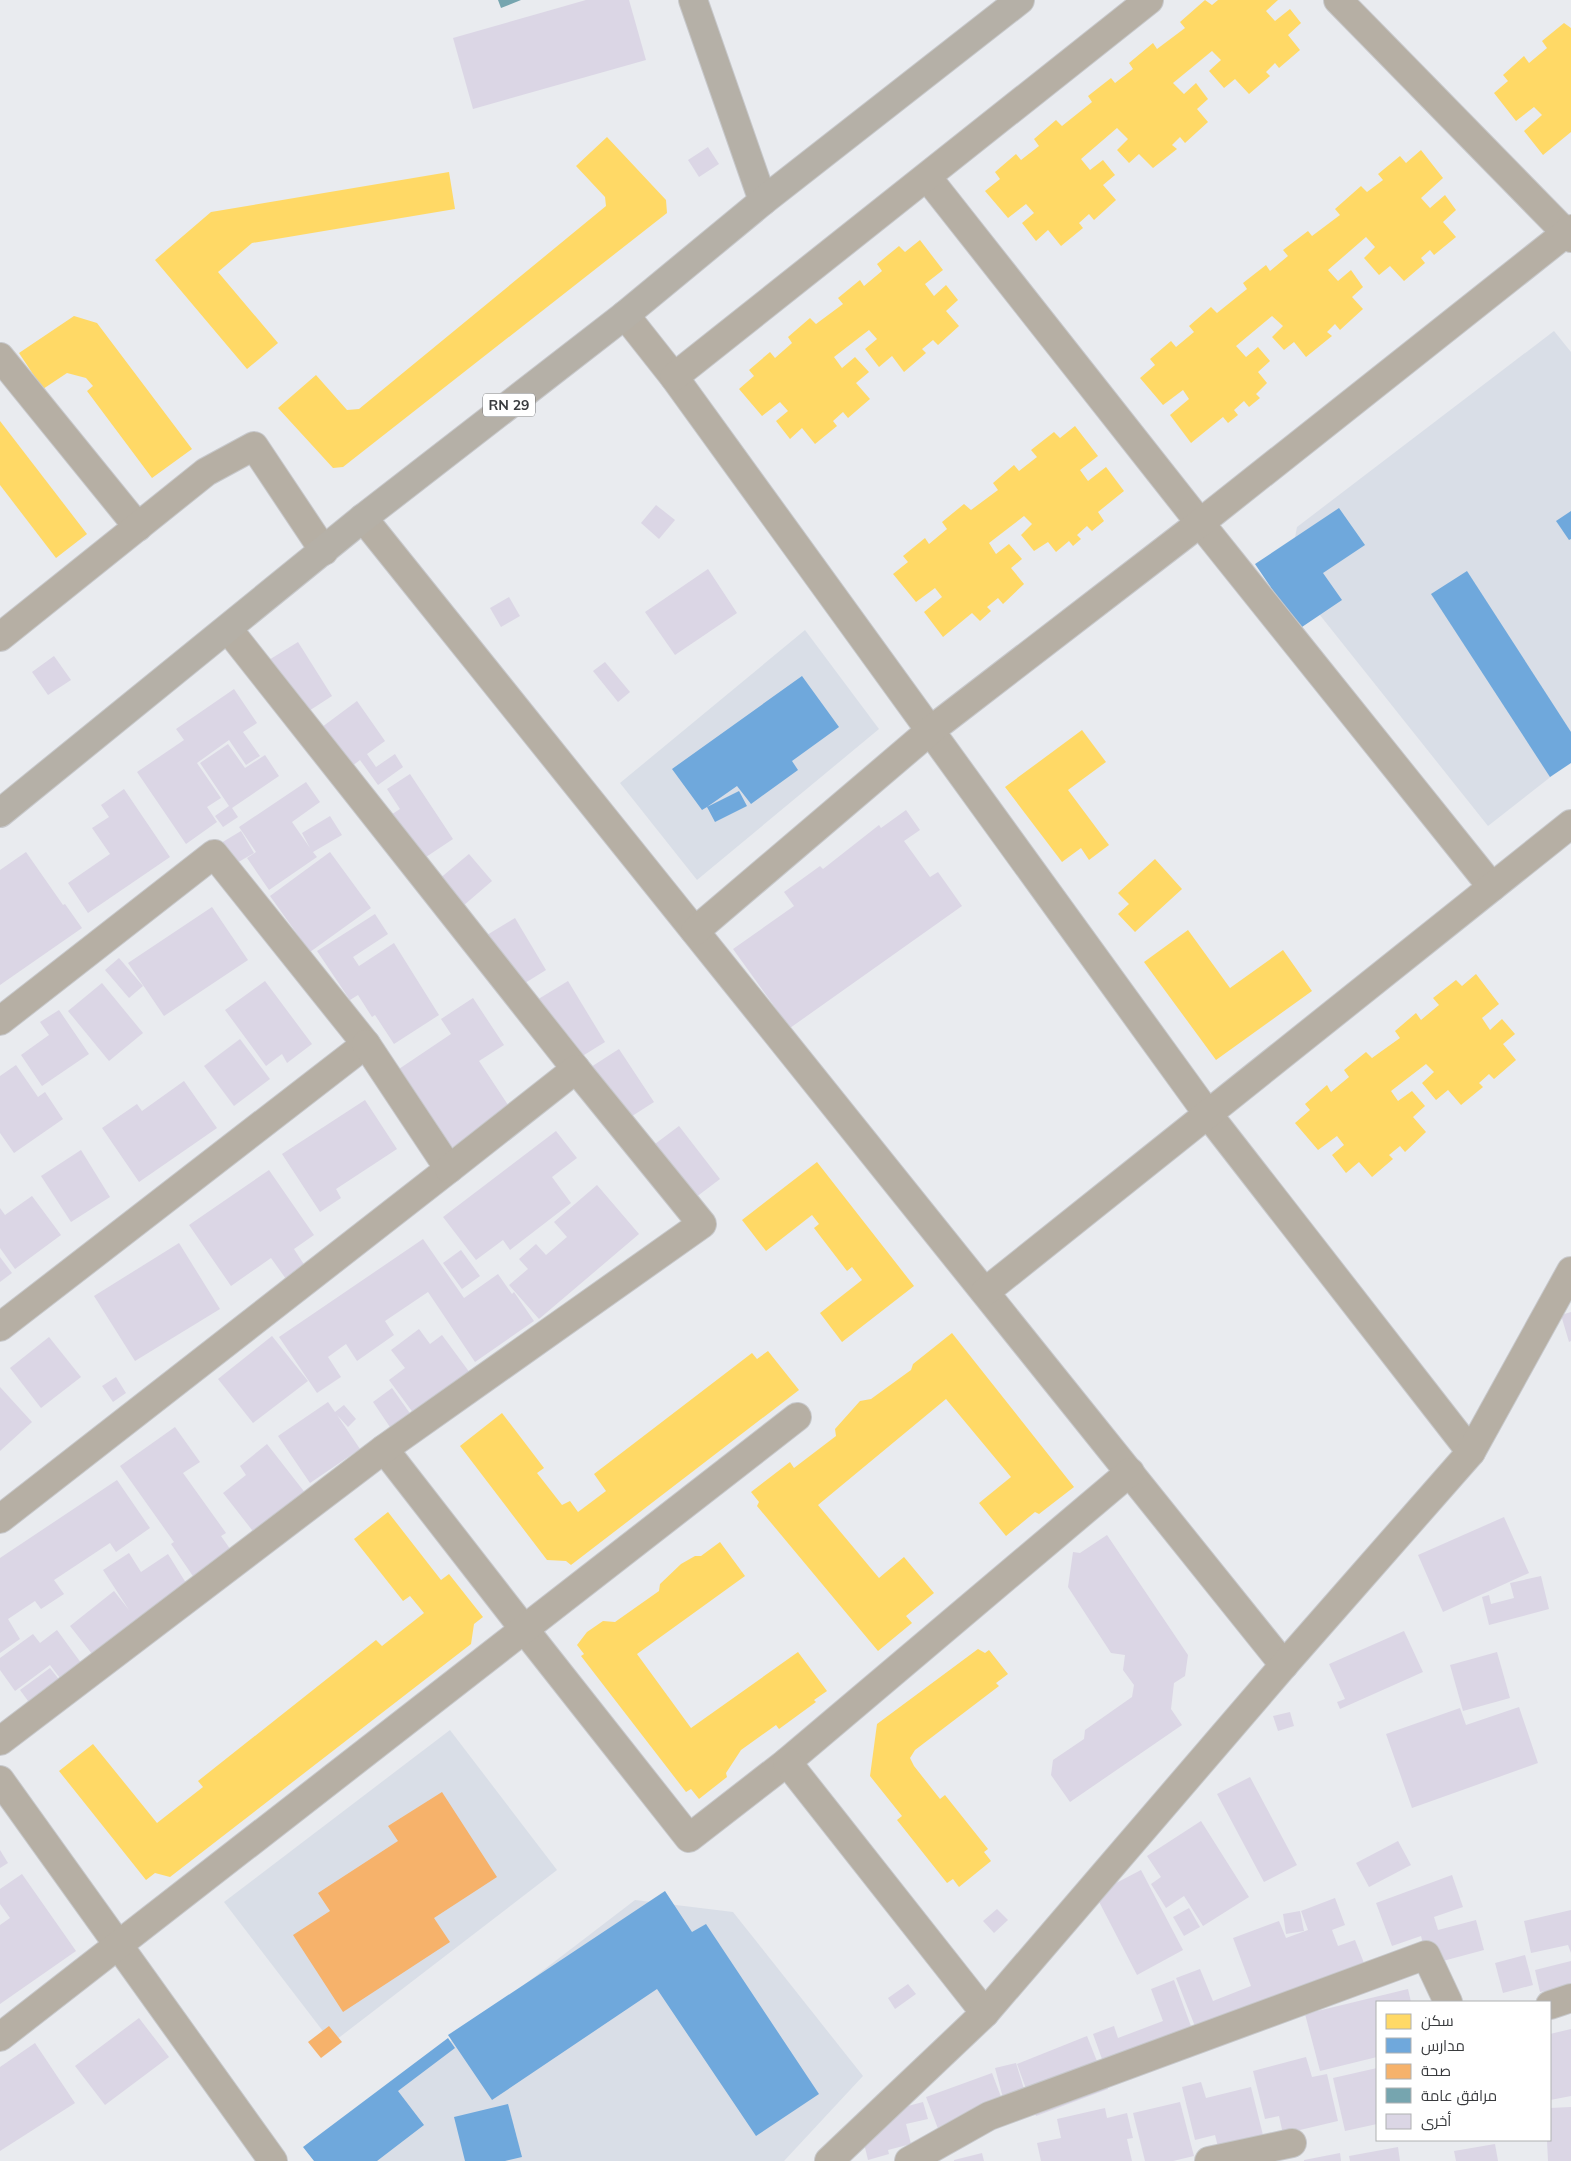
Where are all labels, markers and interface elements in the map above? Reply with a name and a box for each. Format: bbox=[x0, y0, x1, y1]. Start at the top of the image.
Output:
road number: RN 29 bbox=[483, 394, 535, 416]
legend bbox=[1376, 2001, 1551, 2141]
text: سكن bbox=[1421, 2011, 1454, 2031]
text: مدارس bbox=[1421, 2036, 1465, 2056]
text: صحة bbox=[1421, 2061, 1451, 2080]
text: مرافق عامة bbox=[1421, 2086, 1497, 2106]
text: أخرى bbox=[1421, 2111, 1451, 2131]

